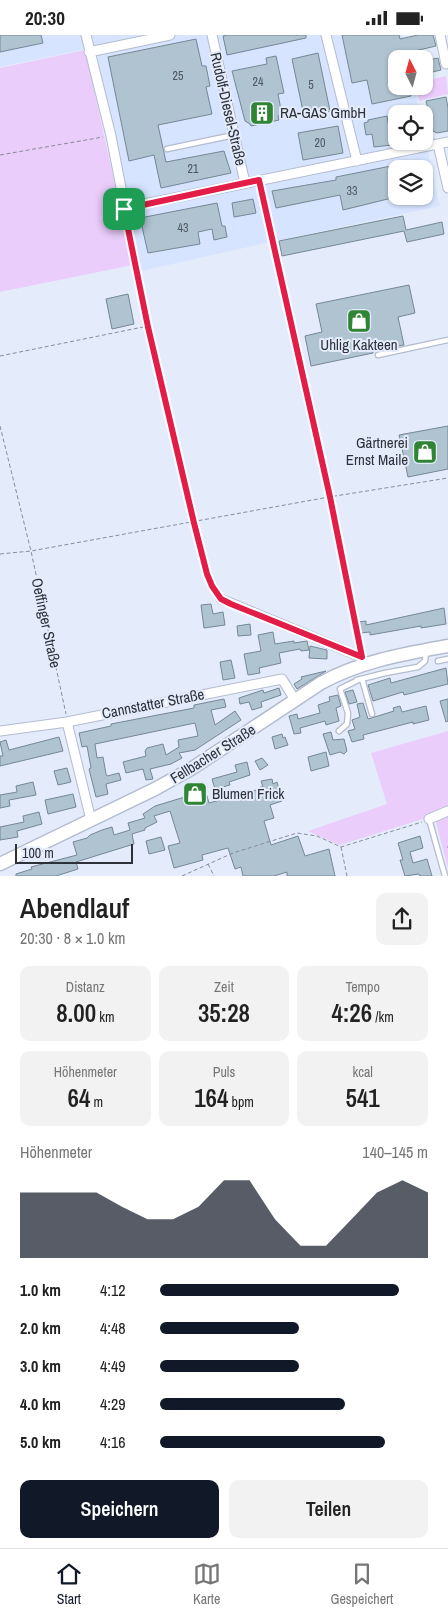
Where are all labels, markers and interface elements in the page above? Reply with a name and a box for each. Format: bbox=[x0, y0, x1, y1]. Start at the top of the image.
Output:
text: 20:30 bbox=[25, 5, 65, 31]
street label: Rudolf-Diesel-Straße bbox=[205, 50, 252, 168]
north arrow bbox=[388, 50, 432, 95]
map controls bbox=[388, 50, 433, 205]
house number: 25 bbox=[173, 68, 184, 84]
house number: 24 bbox=[253, 74, 264, 90]
house number: 5 bbox=[308, 77, 314, 93]
building icon: RA-GAS GmbH bbox=[249, 100, 275, 126]
place label: RA-GAS GmbH bbox=[280, 102, 366, 123]
button: locate bbox=[388, 105, 433, 150]
house number: 20 bbox=[315, 135, 325, 151]
button: layers bbox=[388, 160, 433, 205]
house number: 21 bbox=[188, 161, 199, 177]
house number: 33 bbox=[347, 183, 357, 199]
pin bbox=[103, 188, 145, 230]
icon: arrive bbox=[110, 195, 138, 223]
house number: 43 bbox=[178, 220, 188, 236]
shop icon: Uhlig Kakteen bbox=[346, 308, 372, 334]
place label: Uhlig Kakteen bbox=[320, 334, 398, 355]
place label: Gärtnerei Ernst Maile bbox=[346, 432, 408, 470]
shop icon: Gärtnerei Ernst Maile bbox=[412, 439, 438, 465]
street label: Oeffinger Straße bbox=[27, 576, 66, 670]
street label: Cannstatter Straße bbox=[100, 683, 206, 724]
street label: Fellbacher Straße bbox=[166, 719, 260, 788]
shop icon: Blumen Frick bbox=[182, 781, 208, 807]
place label: Blumen Frick bbox=[212, 783, 285, 804]
scale bar bbox=[15, 841, 132, 864]
text: 100 m bbox=[22, 844, 54, 862]
text: Abendlauf bbox=[20, 889, 129, 927]
button: share bbox=[376, 893, 428, 945]
text: 20:30 · 8 × 1.0 km bbox=[20, 927, 125, 949]
text: Distanz bbox=[66, 978, 105, 996]
text: Zeit bbox=[214, 978, 234, 996]
text: Tempo bbox=[345, 978, 380, 996]
text: 8.00 bbox=[56, 996, 96, 1030]
text: 35:28 bbox=[198, 996, 250, 1030]
text: 4:26 bbox=[331, 996, 372, 1030]
text: km bbox=[96, 1008, 115, 1026]
text: /km bbox=[372, 1008, 394, 1026]
text: Höhenmeter bbox=[54, 1063, 117, 1081]
text: Puls bbox=[213, 1063, 235, 1081]
text: kcal bbox=[352, 1063, 373, 1081]
text: 64 bbox=[68, 1081, 90, 1115]
text: 164 bbox=[194, 1081, 228, 1115]
text: 541 bbox=[346, 1081, 380, 1115]
text: m bbox=[90, 1093, 103, 1111]
text: bpm bbox=[228, 1093, 254, 1111]
text: Höhenmeter bbox=[20, 1141, 92, 1163]
text: 140–145 m bbox=[362, 1141, 428, 1163]
text: 1.0 km bbox=[20, 1279, 61, 1301]
text: 4:12 bbox=[100, 1279, 126, 1301]
text: 2.0 km bbox=[20, 1317, 61, 1339]
text: 4:48 bbox=[100, 1317, 126, 1339]
text: 3.0 km bbox=[20, 1355, 61, 1377]
text: 4:49 bbox=[100, 1355, 126, 1377]
text: 4.0 km bbox=[20, 1393, 61, 1415]
text: 4:29 bbox=[100, 1393, 126, 1415]
text: 5.0 km bbox=[20, 1431, 61, 1453]
text: 4:16 bbox=[100, 1431, 126, 1453]
button: Speichern bbox=[20, 1480, 219, 1538]
button: Teilen bbox=[229, 1480, 428, 1538]
tab: Start bbox=[55, 1560, 83, 1608]
tab: Karte bbox=[193, 1560, 221, 1608]
tab: Gespeichert bbox=[331, 1560, 393, 1608]

